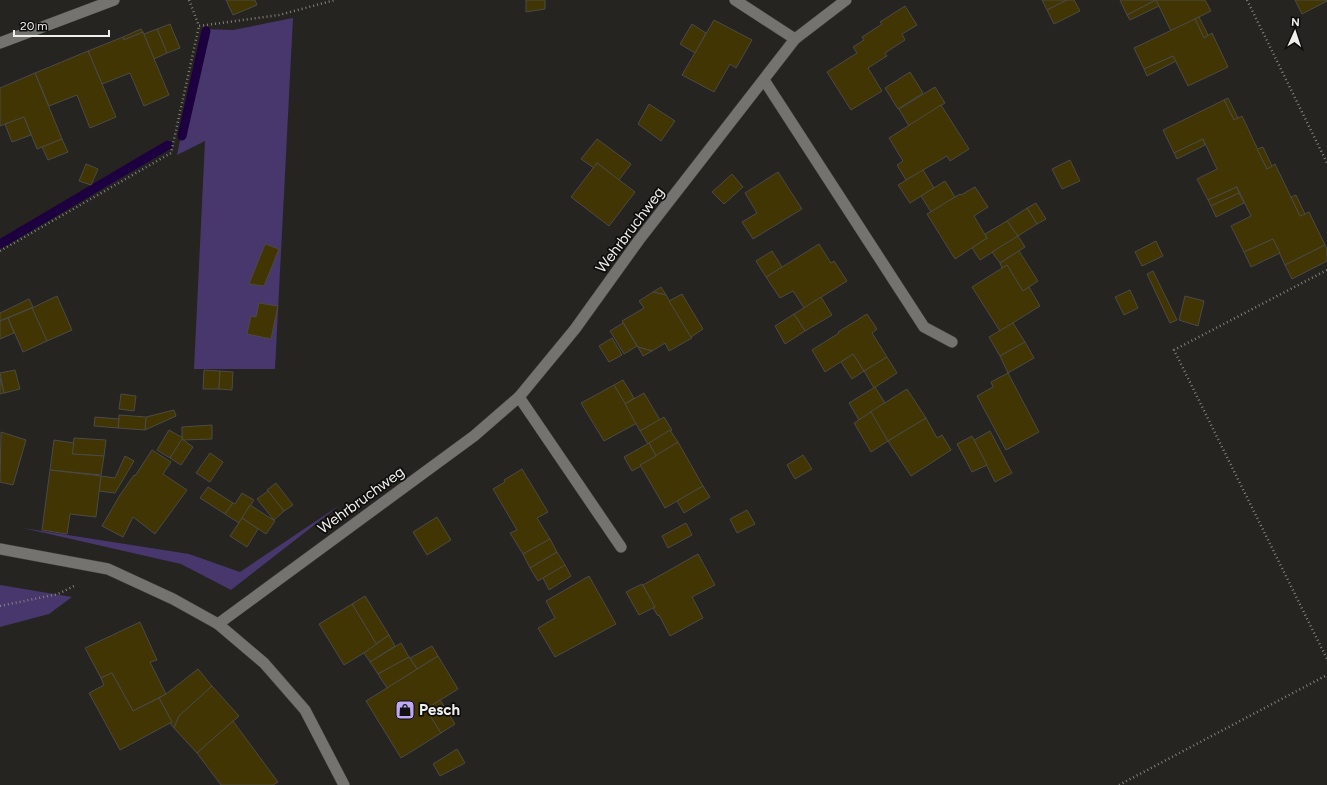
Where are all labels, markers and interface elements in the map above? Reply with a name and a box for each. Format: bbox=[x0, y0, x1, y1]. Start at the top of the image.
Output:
scale bar bbox=[14, 12, 109, 38]
north arrow bbox=[1275, 12, 1315, 52]
text: N bbox=[1291, 16, 1300, 29]
text: 20 m bbox=[20, 19, 48, 33]
street label: Wehrbruchweg bbox=[592, 184, 668, 276]
street label: Wehrbruchweg bbox=[314, 463, 408, 537]
shop icon: Pesch bbox=[394, 699, 416, 721]
place label: Pesch bbox=[419, 701, 460, 719]

